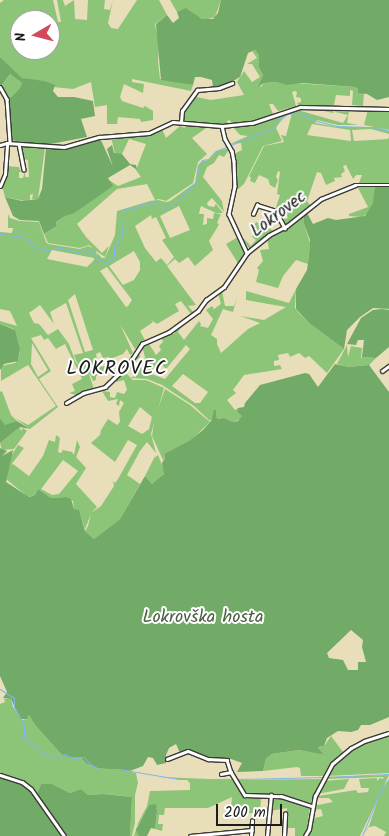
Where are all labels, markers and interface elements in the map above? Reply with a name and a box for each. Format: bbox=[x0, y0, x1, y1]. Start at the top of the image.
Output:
north arrow bbox=[10, 10, 60, 60]
text: N bbox=[10, 31, 33, 43]
street label: Lokrovec bbox=[247, 187, 311, 243]
district label: LOKROVEC bbox=[65, 357, 169, 381]
park label: Lokrovška hosta bbox=[143, 607, 263, 629]
scale bar bbox=[219, 794, 285, 826]
text: 200 m bbox=[224, 801, 266, 825]

